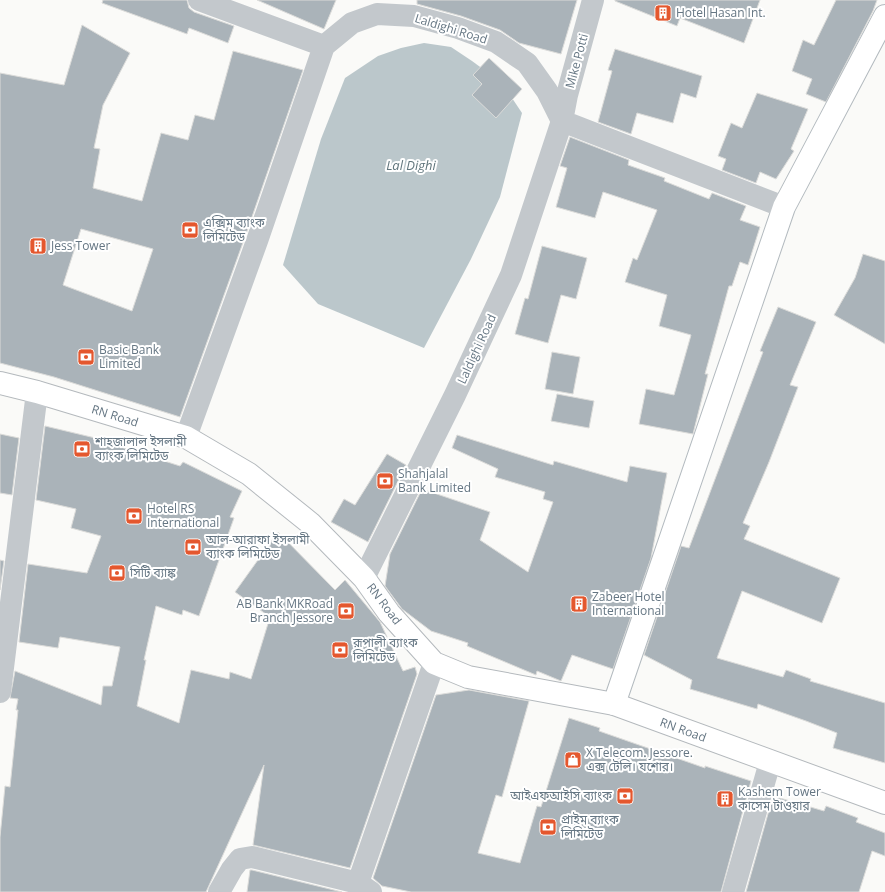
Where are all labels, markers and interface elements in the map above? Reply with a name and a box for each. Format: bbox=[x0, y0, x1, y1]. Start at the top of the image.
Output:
building icon: Hotel Hasan Int. bbox=[653, 3, 673, 23]
place label: Hotel Hasan Int. bbox=[676, 4, 766, 21]
street label: Laldighi Road bbox=[413, 9, 489, 48]
street label: Mike Potti bbox=[561, 32, 592, 90]
water label: Lal Dighi bbox=[386, 156, 437, 174]
place label: এক্সিম ব্যাংক লিমিটেড bbox=[202, 214, 265, 245]
bank icon: এক্সিম ব্যাংক লিমিটেড bbox=[180, 220, 200, 240]
building icon: Jess Tower bbox=[28, 236, 48, 256]
place label: Jess Tower bbox=[50, 237, 110, 254]
street label: Laldighi Road bbox=[453, 311, 500, 386]
place label: Basic Bank Limited bbox=[99, 341, 160, 372]
bank icon: Basic Bank Limited bbox=[76, 347, 96, 367]
street label: RN Road bbox=[90, 400, 141, 431]
place label: শাহজালাল ইসলামী ব্যাংক লিমিটেড bbox=[94, 433, 187, 464]
bank icon: শাহজালাল ইসলামী ব্যাংক লিমিটেড bbox=[72, 439, 92, 459]
place label: Shahjalal Bank Limited bbox=[398, 465, 471, 496]
bank icon: Shahjalal Bank Limited bbox=[375, 471, 395, 491]
place label: Hotel RS International bbox=[147, 500, 219, 531]
bank icon: Hotel RS International bbox=[124, 506, 144, 526]
place label: আল-আরাফা ইসলামী ব্যাংক লিমিটেড bbox=[205, 531, 310, 562]
bank icon: আল-আরাফা ইসলামী ব্যাংক লিমিটেড bbox=[183, 537, 203, 557]
bank icon: সিটি ব্যাঙ্ক bbox=[107, 563, 127, 583]
place label: সিটি ব্যাঙ্ক bbox=[129, 564, 176, 581]
street label: RN Road bbox=[363, 579, 406, 628]
place label: Zabeer Hotel International bbox=[592, 588, 665, 619]
building icon: Zabeer Hotel International bbox=[569, 594, 589, 614]
place label: AB Bank MKRoad Branch Jessore bbox=[237, 595, 333, 626]
bank icon: AB Bank MKRoad Branch Jessore bbox=[336, 601, 356, 621]
place label: রূপালী ব্যাংক লিমিটেড bbox=[352, 634, 418, 665]
bank icon: রূপালী ব্যাংক লিমিটেড bbox=[330, 640, 350, 660]
street label: RN Road bbox=[658, 713, 709, 746]
place label: X Telecom. Jessore. এক্স টেলি। যশোর। bbox=[586, 744, 693, 775]
shop icon: X Telecom. Jessore. এক্স টেলি। যশোর। bbox=[563, 750, 583, 770]
place label: Kashem Tower কাসেম টাওয়ার bbox=[737, 783, 821, 814]
bank icon: আইএফআইসি ব্যাংক bbox=[615, 786, 635, 806]
place label: আইএফআইসি ব্যাংক bbox=[509, 787, 612, 804]
building icon: Kashem Tower কাসেম টাওয়ার bbox=[715, 789, 735, 809]
place label: প্রাইম ব্যাংক লিমিটেড bbox=[560, 811, 619, 842]
bank icon: প্রাইম ব্যাংক লিমিটেড bbox=[538, 817, 558, 837]

